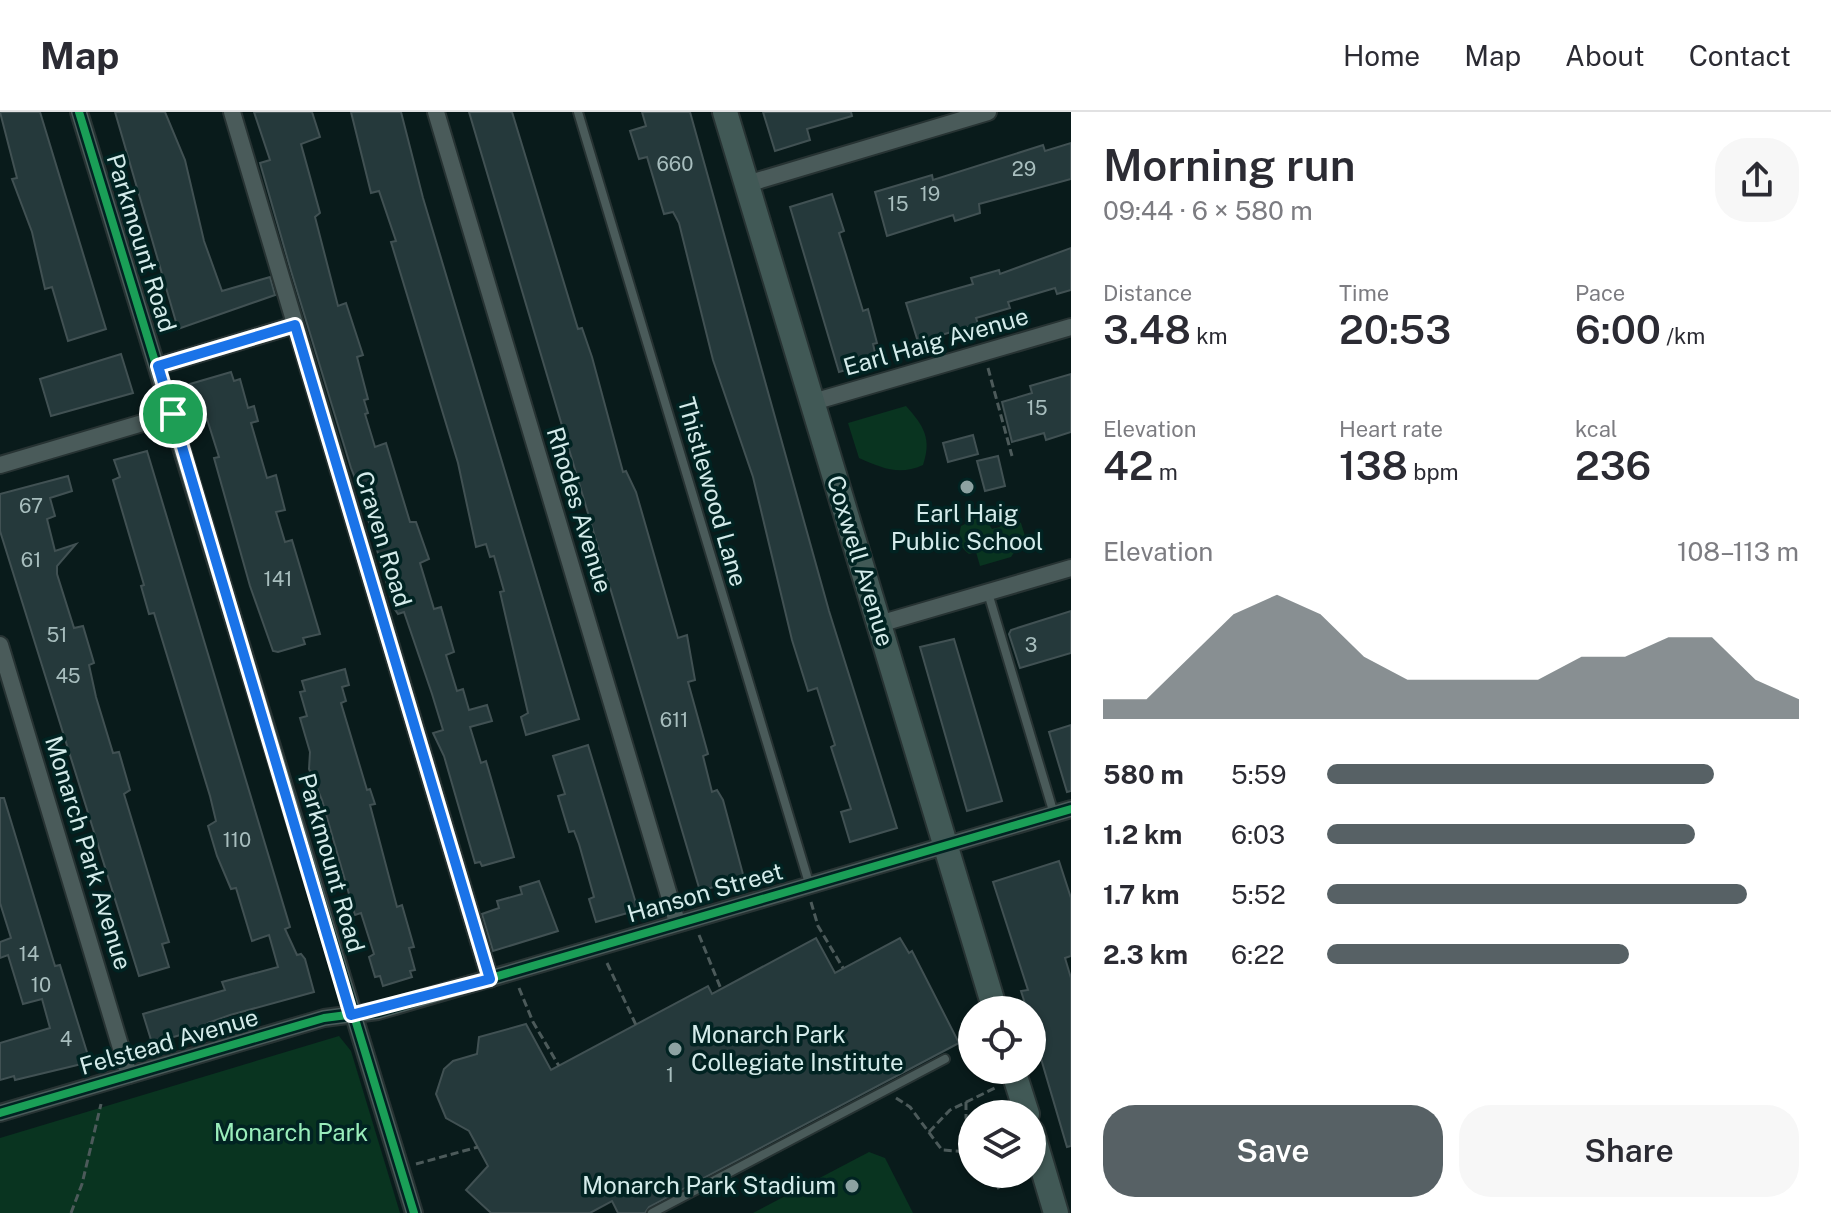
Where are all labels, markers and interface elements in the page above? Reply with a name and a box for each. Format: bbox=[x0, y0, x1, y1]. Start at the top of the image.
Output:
text: Map bbox=[40, 33, 119, 78]
text: Home bbox=[1343, 39, 1420, 72]
text: Map bbox=[1464, 39, 1521, 72]
text: About bbox=[1565, 39, 1645, 72]
text: Contact bbox=[1689, 39, 1791, 72]
button: share bbox=[1715, 138, 1799, 222]
text: Morning run bbox=[1103, 139, 1356, 191]
street label: Parkmount Road bbox=[102, 150, 182, 335]
house number: 660 bbox=[657, 152, 693, 176]
house number: 29 bbox=[1012, 157, 1036, 181]
house number: 19 bbox=[920, 182, 940, 206]
house number: 15 bbox=[888, 192, 908, 216]
text: 09:44 · 6 × 580 m bbox=[1103, 195, 1313, 226]
text: Distance bbox=[1103, 280, 1192, 306]
text: Time bbox=[1339, 280, 1389, 306]
text: Pace bbox=[1575, 280, 1625, 306]
street label: Earl Haig Avenue bbox=[840, 301, 1031, 381]
text: 3.48 bbox=[1103, 306, 1191, 353]
text: 20:53 bbox=[1339, 306, 1451, 353]
text: 6:00 bbox=[1575, 306, 1661, 353]
text: km bbox=[1191, 323, 1228, 349]
text: /km bbox=[1661, 323, 1705, 349]
pin bbox=[139, 380, 207, 448]
icon: arrive bbox=[151, 392, 195, 436]
street label: Thistlewood Lane bbox=[673, 394, 753, 589]
house number: 15 bbox=[1027, 396, 1047, 420]
text: Elevation bbox=[1103, 416, 1196, 442]
text: Heart rate bbox=[1339, 416, 1443, 442]
text: kcal bbox=[1575, 416, 1617, 442]
street label: Rhodes Avenue bbox=[541, 424, 618, 596]
text: 42 bbox=[1103, 442, 1153, 489]
text: 138 bbox=[1339, 442, 1408, 489]
text: 236 bbox=[1575, 442, 1651, 489]
text: m bbox=[1153, 459, 1178, 485]
text: bpm bbox=[1408, 459, 1459, 485]
street label: Craven Road bbox=[350, 468, 418, 610]
street label: Coxwell Avenue bbox=[822, 472, 900, 650]
marker: Earl Haig Public School bbox=[958, 478, 976, 496]
house number: 67 bbox=[19, 494, 43, 518]
place label: Earl Haig Public School bbox=[891, 499, 1043, 555]
text: Elevation bbox=[1103, 536, 1213, 567]
text: 108–113 m bbox=[1677, 536, 1799, 567]
house number: 61 bbox=[21, 548, 41, 572]
house number: 141 bbox=[264, 567, 292, 591]
house number: 51 bbox=[47, 623, 67, 647]
house number: 3 bbox=[1025, 633, 1037, 657]
house number: 45 bbox=[55, 664, 81, 688]
house number: 611 bbox=[660, 708, 688, 732]
street label: Monarch Park Avenue bbox=[40, 732, 138, 973]
text: 580 m bbox=[1103, 759, 1184, 790]
text: 5:59 bbox=[1231, 759, 1286, 790]
street label: Parkmount Road bbox=[293, 770, 371, 955]
text: 1.2 km bbox=[1103, 819, 1182, 850]
text: 6:03 bbox=[1231, 819, 1285, 850]
house number: 110 bbox=[223, 828, 251, 852]
street label: Hanson Street bbox=[624, 856, 786, 928]
text: 1.7 km bbox=[1103, 879, 1180, 910]
text: 5:52 bbox=[1231, 879, 1286, 910]
text: 2.3 km bbox=[1103, 939, 1188, 970]
text: 6:22 bbox=[1231, 939, 1285, 970]
house number: 14 bbox=[19, 942, 39, 966]
house number: 10 bbox=[31, 973, 51, 997]
map controls bbox=[958, 996, 1046, 1188]
button: locate bbox=[958, 996, 1046, 1084]
street label: Felstead Avenue bbox=[76, 1002, 261, 1080]
place label: Monarch Park Collegiate Institute bbox=[691, 1020, 904, 1076]
house number: 4 bbox=[60, 1027, 72, 1051]
marker: Monarch Park Collegiate Institute bbox=[666, 1040, 684, 1058]
house number: 1 bbox=[666, 1063, 674, 1087]
button: layers bbox=[958, 1100, 1046, 1188]
button: Save bbox=[1103, 1105, 1443, 1197]
button: Share bbox=[1459, 1105, 1799, 1197]
park label: Monarch Park bbox=[214, 1118, 368, 1146]
place label: Monarch Park Stadium bbox=[582, 1171, 836, 1199]
marker: Monarch Park Stadium bbox=[843, 1177, 861, 1195]

